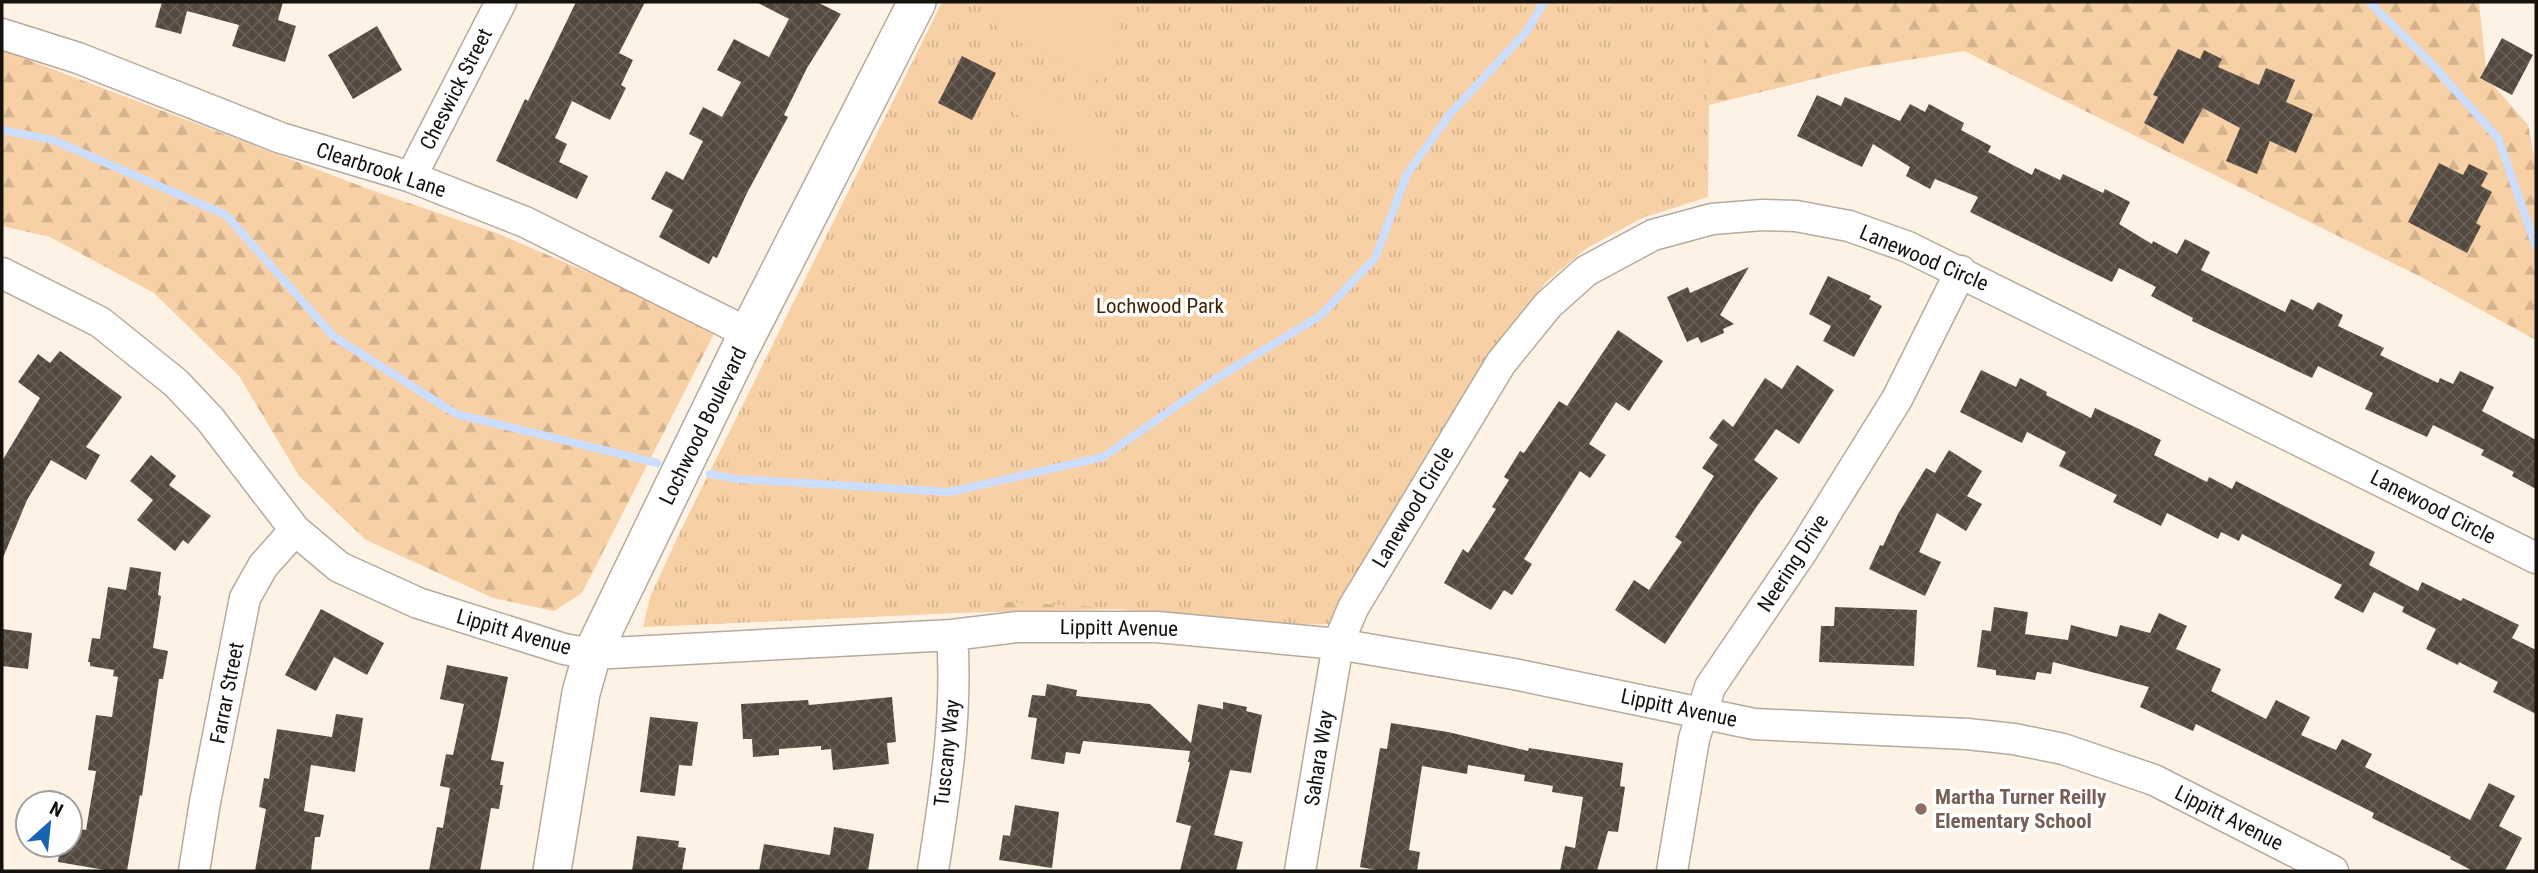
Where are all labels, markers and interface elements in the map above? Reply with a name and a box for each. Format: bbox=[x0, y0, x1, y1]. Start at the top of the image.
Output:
street label: Cheswick Street bbox=[415, 24, 497, 154]
street label: Clearbrook Lane bbox=[313, 138, 449, 202]
street label: Lanewood Circle bbox=[1856, 220, 1992, 296]
park label: Lochwood Park bbox=[1096, 294, 1224, 318]
street label: Lochwood Boulevard bbox=[654, 343, 752, 509]
street label: Lanewood Circle bbox=[1367, 442, 1459, 572]
street label: Lanewood Circle bbox=[2366, 465, 2500, 549]
street label: Neering Drive bbox=[1753, 510, 1833, 616]
street label: Lippitt Avenue bbox=[454, 604, 574, 660]
street label: Lippitt Avenue bbox=[1060, 615, 1178, 641]
street label: Farrar Street bbox=[205, 640, 249, 746]
street label: Lippitt Avenue bbox=[1619, 684, 1739, 732]
street label: Tuscany Way bbox=[929, 698, 965, 808]
street label: Sahara Way bbox=[1300, 708, 1338, 807]
street label: Lippitt Avenue bbox=[2171, 781, 2287, 856]
place label: Martha Turner Reilly Elementary School bbox=[1935, 785, 2107, 833]
north arrow bbox=[14, 789, 84, 859]
text: N bbox=[46, 796, 67, 822]
marker: Martha Turner Reilly Elementary School bbox=[1913, 801, 1929, 817]

